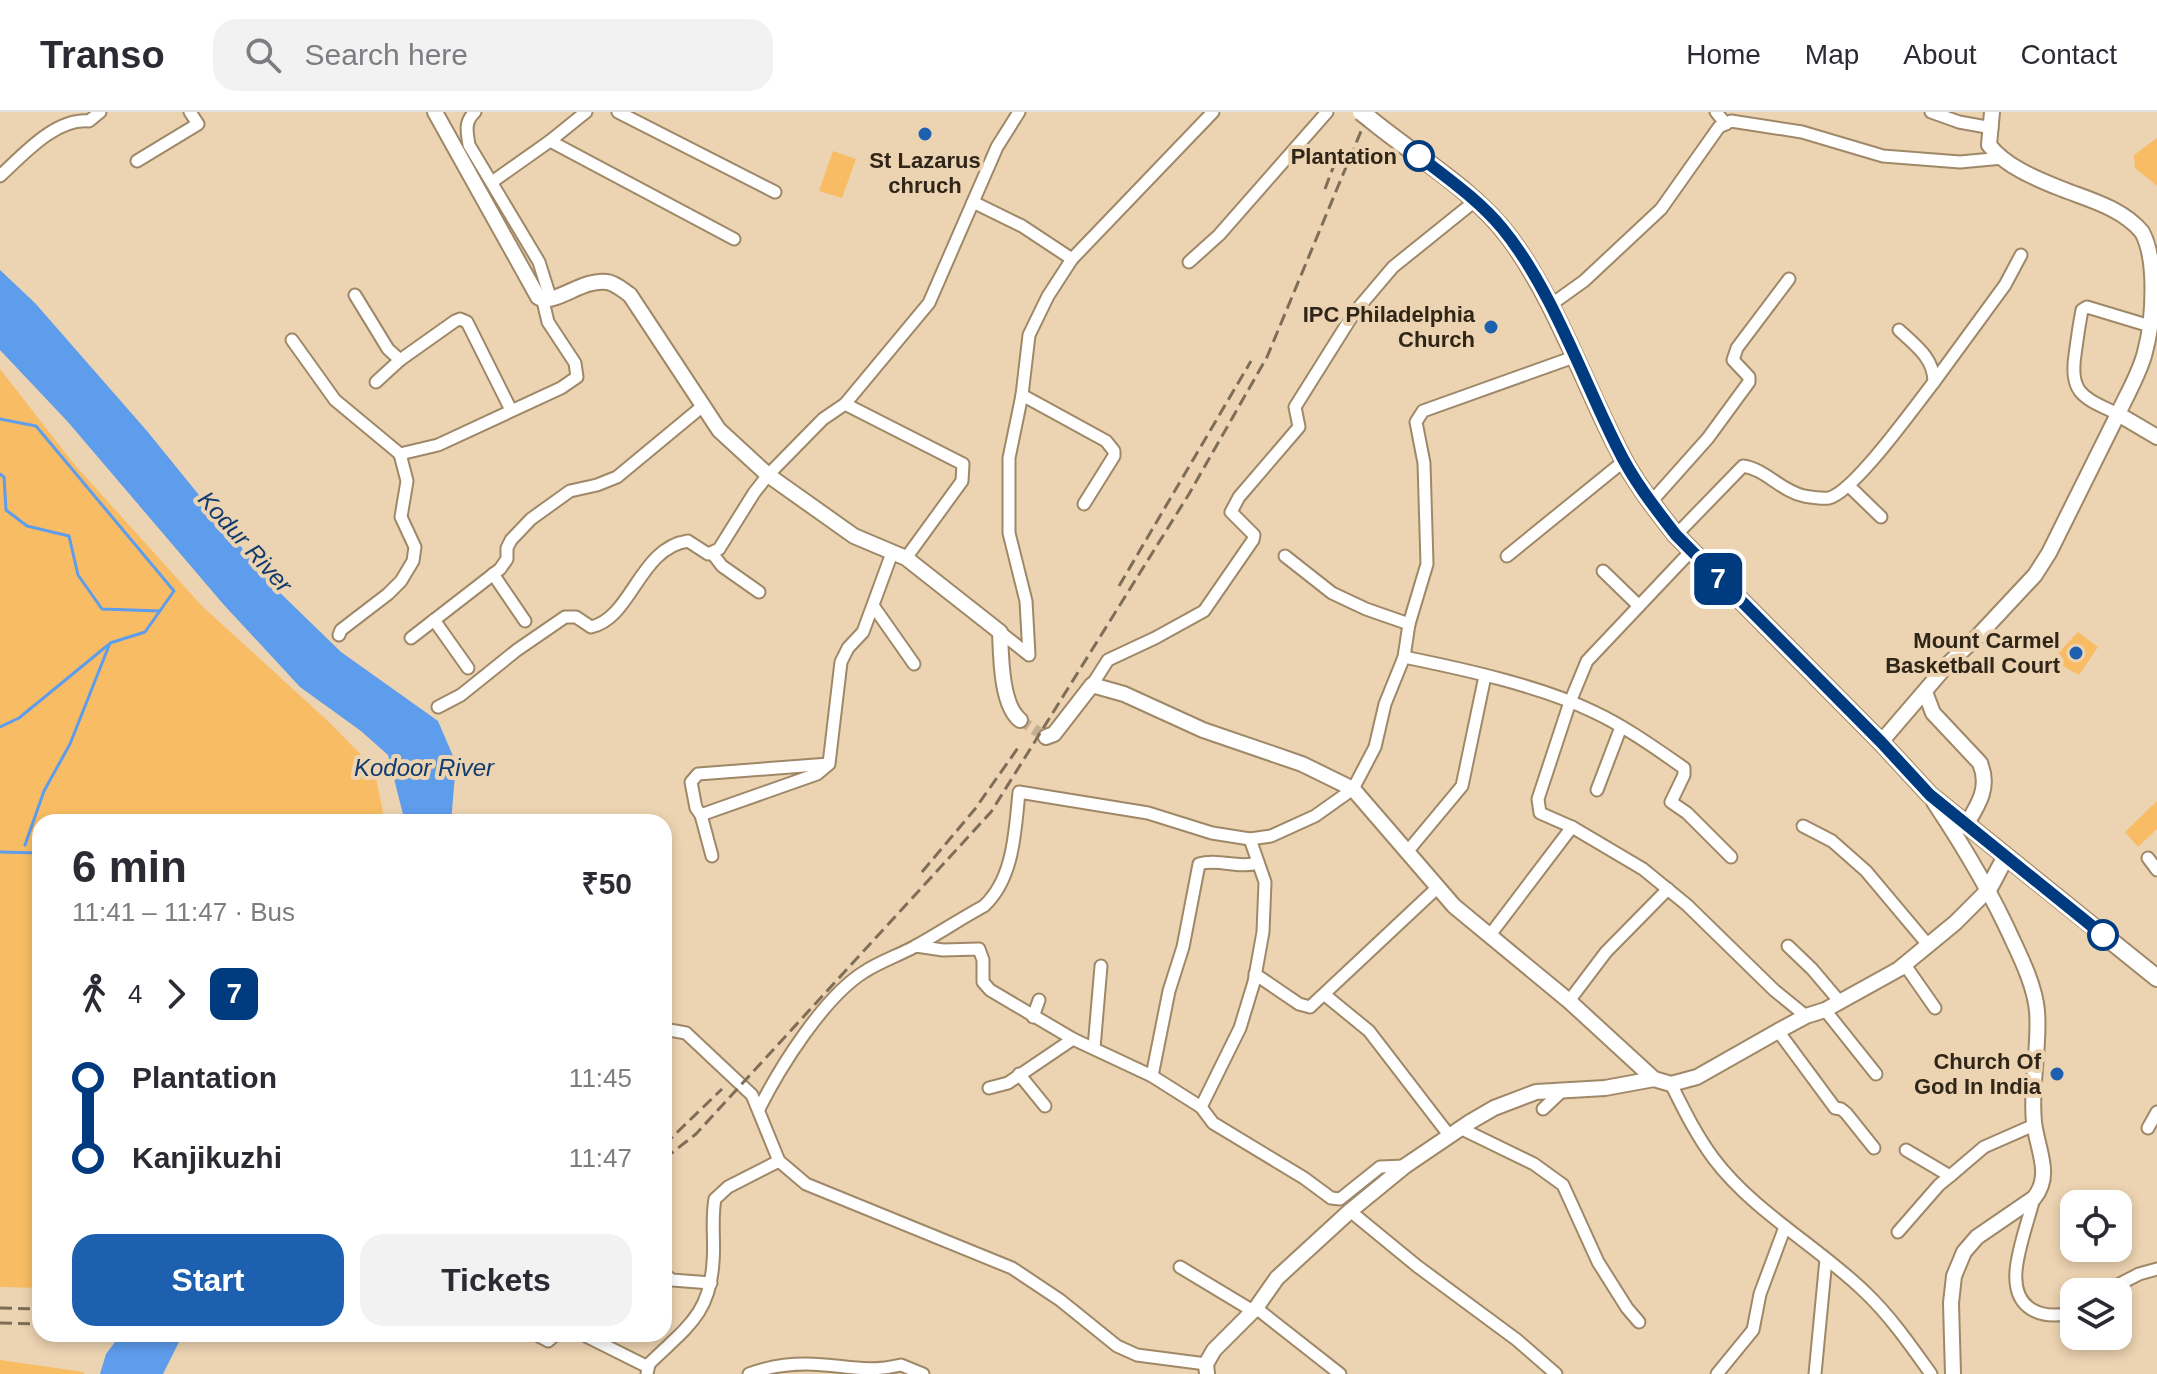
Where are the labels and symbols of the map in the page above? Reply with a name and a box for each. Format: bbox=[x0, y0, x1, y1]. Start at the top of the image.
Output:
marker: St Lazarus chruch bbox=[916, 125, 934, 143]
marker: Plantation bbox=[1404, 141, 1434, 171]
place label: Plantation bbox=[1291, 144, 1397, 169]
place label: St Lazarus chruch bbox=[869, 148, 981, 198]
place label: IPC Philadelphia Church bbox=[1303, 302, 1476, 352]
marker: IPC Philadelphia Church bbox=[1482, 318, 1500, 336]
water label: Kodur River bbox=[193, 486, 298, 599]
line badge: 7 bbox=[1692, 553, 1744, 605]
place label: Mount Carmel Basketball Court bbox=[1885, 628, 2061, 678]
marker: Mount Carmel Basketball Court bbox=[2067, 644, 2085, 662]
water label: Kodoor River bbox=[354, 754, 495, 781]
unlabelled marker bbox=[2088, 920, 2118, 950]
place label: Church Of God In India bbox=[1914, 1049, 2042, 1099]
marker: Church Of God In India bbox=[2048, 1065, 2066, 1083]

